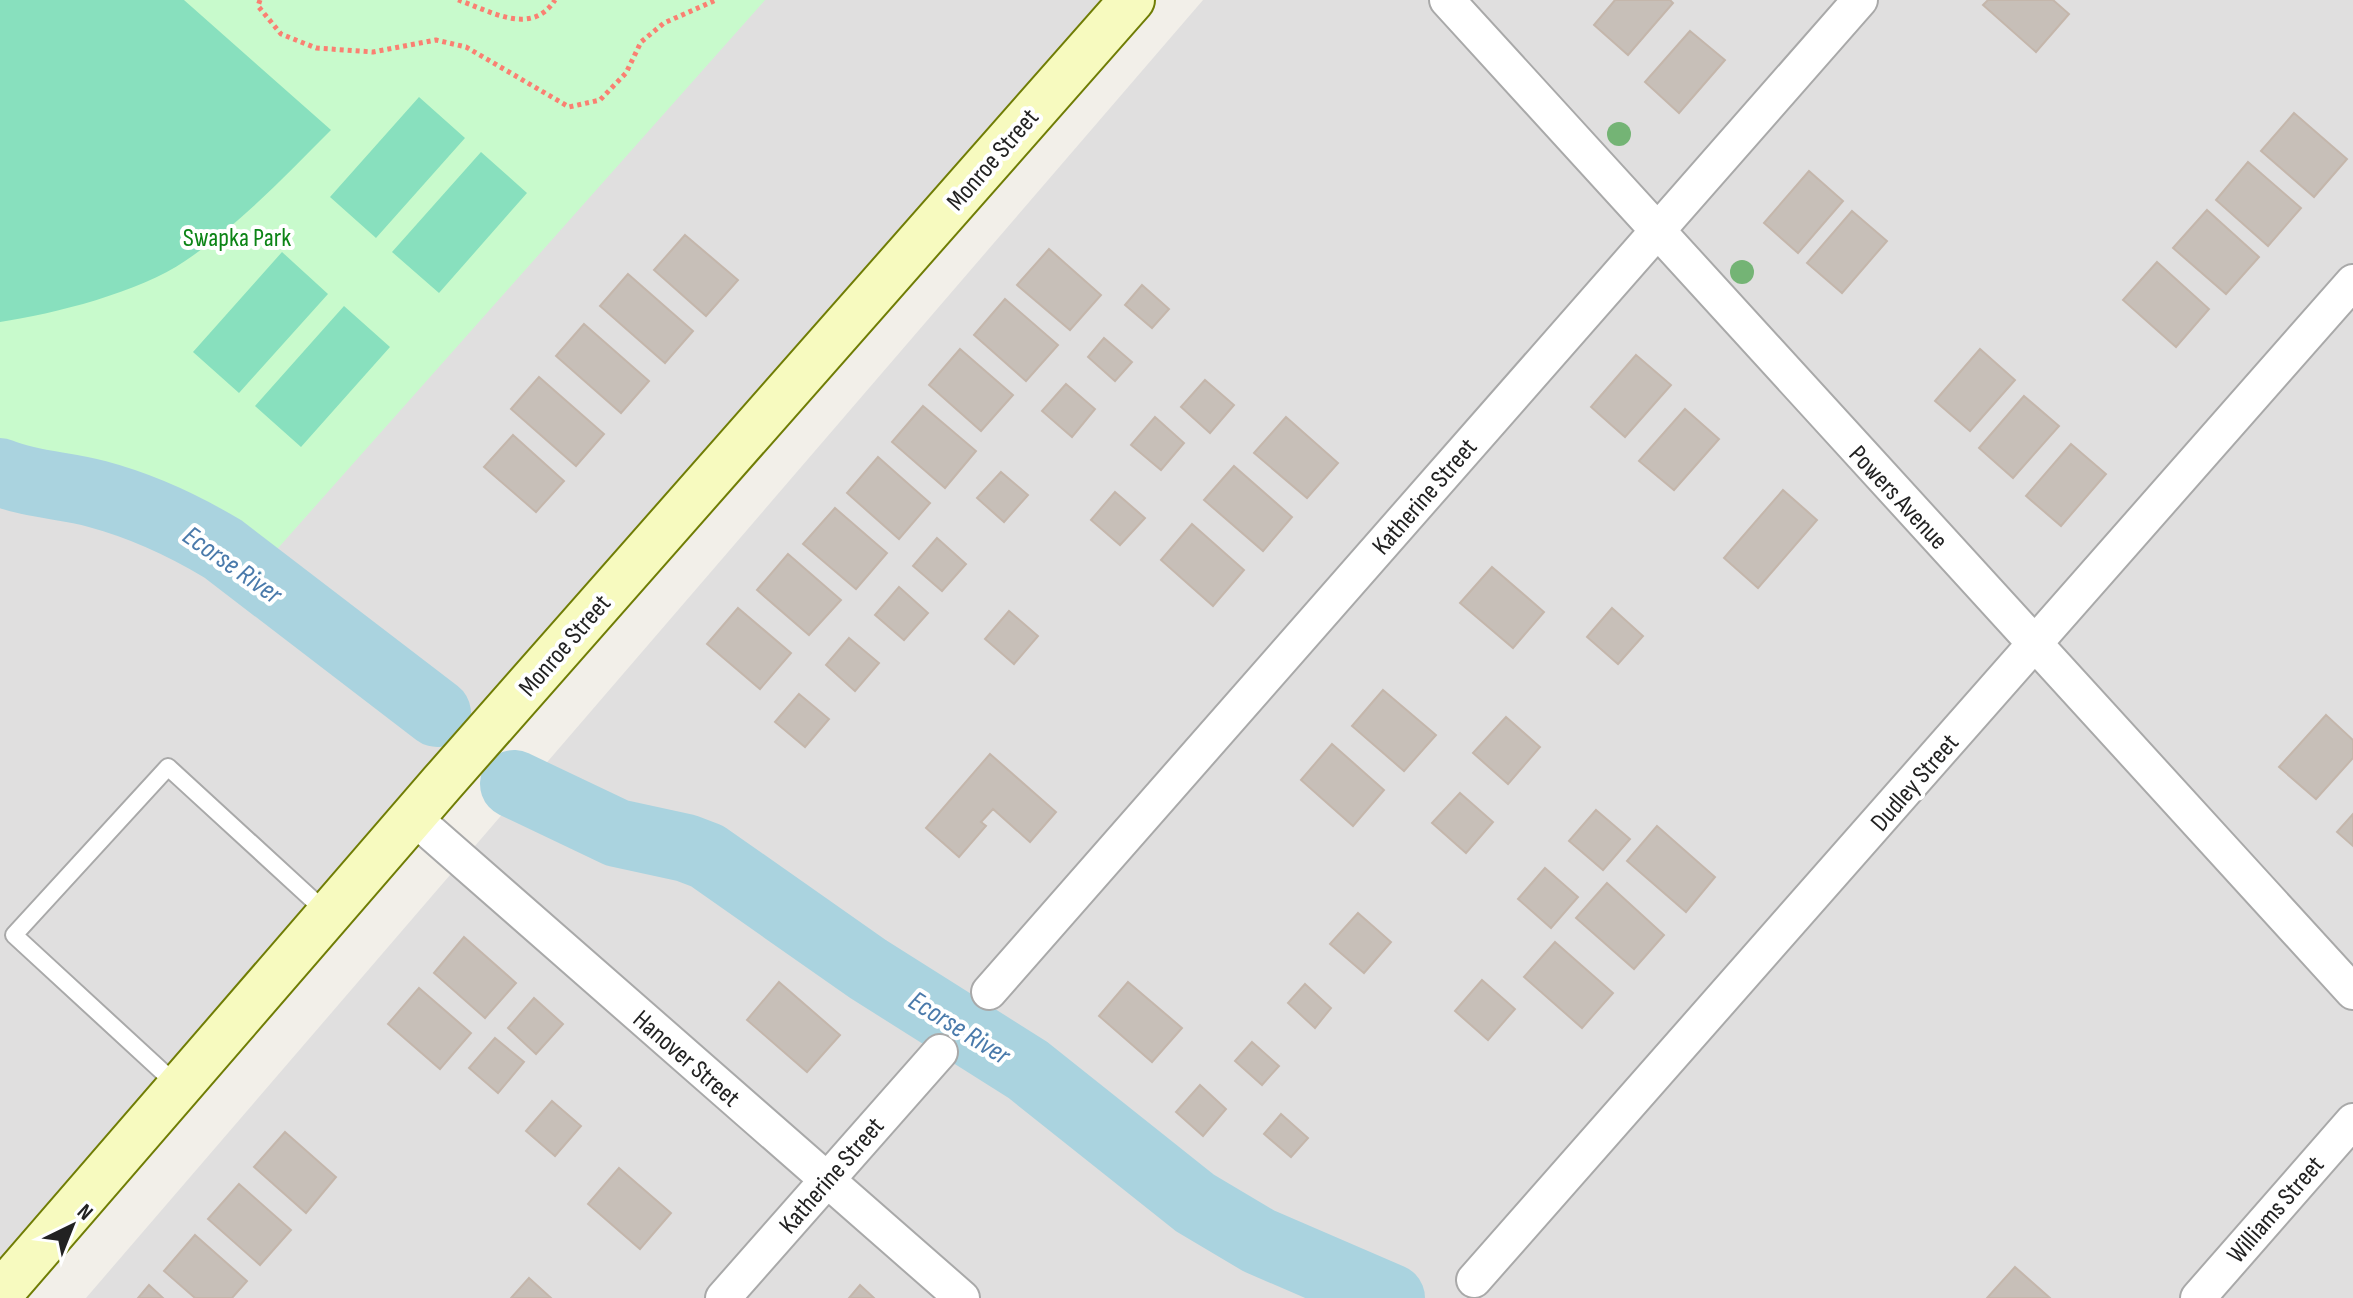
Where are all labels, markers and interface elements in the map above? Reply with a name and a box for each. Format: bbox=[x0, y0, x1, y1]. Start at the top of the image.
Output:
street label: Monroe Street bbox=[941, 103, 1046, 217]
park label: Swapka Park bbox=[183, 223, 291, 254]
street label: Katherine Street bbox=[1366, 432, 1484, 561]
street label: Powers Avenue bbox=[1842, 440, 1954, 556]
water label: Ecorse River bbox=[176, 519, 289, 612]
street label: Monroe Street bbox=[513, 589, 618, 703]
street label: Dudley Street bbox=[1865, 728, 1966, 838]
water label: Ecorse River bbox=[902, 984, 1017, 1073]
street label: Hanover Street bbox=[626, 1004, 746, 1114]
street label: Katherine Street bbox=[773, 1111, 891, 1240]
street label: Williams Street bbox=[2221, 1150, 2331, 1270]
north arrow bbox=[32, 1186, 112, 1266]
text: N bbox=[71, 1199, 98, 1226]

